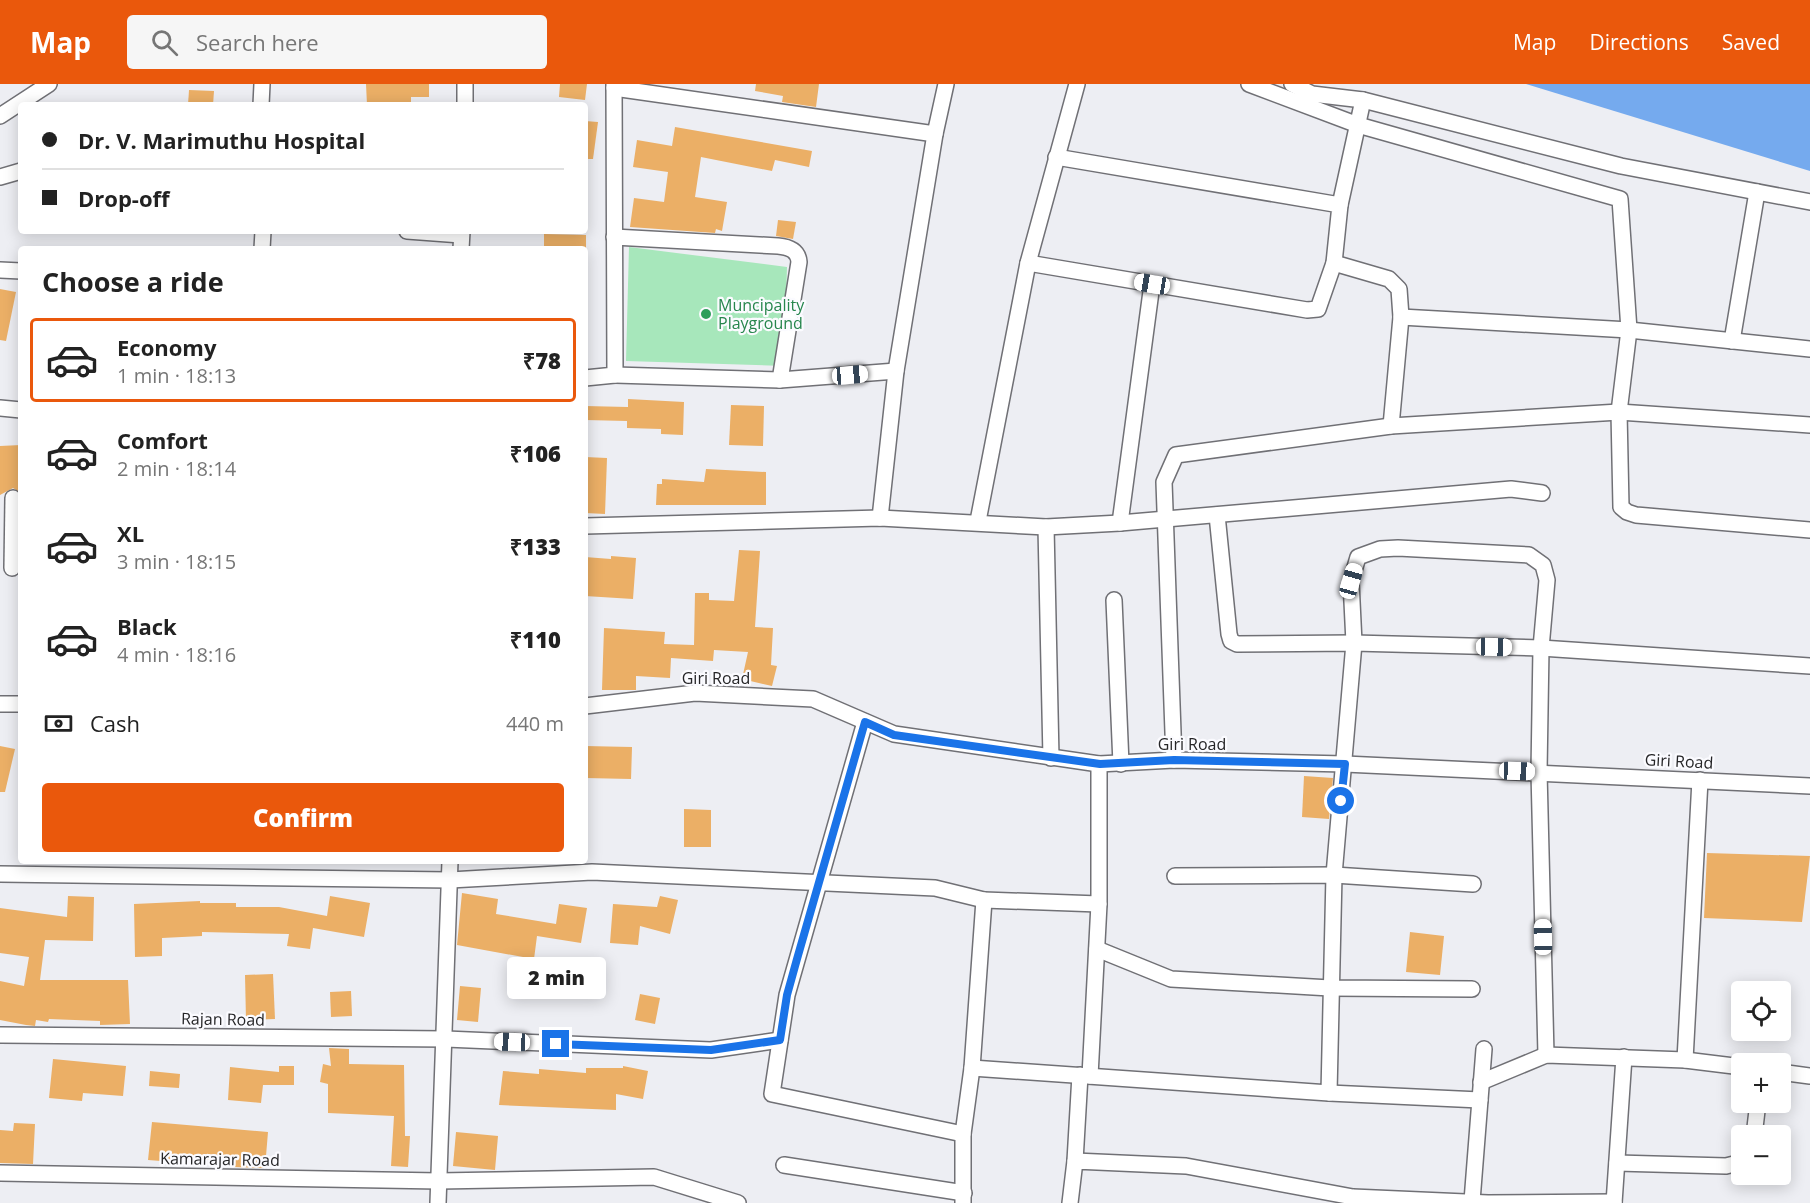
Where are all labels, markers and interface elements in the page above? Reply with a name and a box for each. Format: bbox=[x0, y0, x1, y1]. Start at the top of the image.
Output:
search box bbox=[127, 15, 547, 69]
text: Map bbox=[30, 23, 91, 61]
icon: search bbox=[148, 26, 181, 59]
text: Search here bbox=[196, 27, 319, 57]
text: Map bbox=[1513, 28, 1556, 56]
text: Directions bbox=[1589, 28, 1689, 56]
text: Saved bbox=[1722, 28, 1780, 56]
text: Dr. V. Marimuthu Hospital bbox=[78, 125, 365, 155]
text: Drop-off bbox=[78, 183, 170, 213]
text: Choose a ride bbox=[42, 263, 224, 300]
car bbox=[1133, 272, 1171, 296]
place label: Muncipality Playground bbox=[718, 294, 805, 334]
marker: Muncipality Playground bbox=[699, 307, 713, 321]
text: Economy bbox=[117, 332, 216, 362]
icon: car bbox=[45, 333, 99, 387]
text: ₹78 bbox=[523, 345, 561, 375]
text: 1 min · 18:13 bbox=[117, 362, 236, 389]
car bbox=[831, 364, 869, 386]
text: Comfort bbox=[117, 425, 208, 455]
icon: car bbox=[45, 426, 99, 480]
text: ₹106 bbox=[510, 438, 561, 468]
text: 2 min · 18:14 bbox=[117, 455, 236, 482]
text: XL bbox=[117, 518, 144, 548]
icon: car bbox=[45, 519, 99, 573]
text: ₹133 bbox=[510, 531, 561, 561]
text: 3 min · 18:15 bbox=[117, 548, 236, 575]
car bbox=[1337, 561, 1365, 601]
text: Black bbox=[117, 611, 177, 641]
icon: car bbox=[45, 612, 99, 666]
text: ₹110 bbox=[510, 624, 561, 654]
car bbox=[1476, 638, 1512, 656]
text: 4 min · 18:16 bbox=[117, 641, 236, 668]
street label: Giri Road bbox=[682, 667, 750, 689]
icon: cash bbox=[42, 707, 75, 740]
text: Cash bbox=[90, 708, 140, 738]
text: 440 m bbox=[506, 710, 564, 737]
street label: Giri Road bbox=[1158, 733, 1226, 755]
street label: Giri Road bbox=[1644, 748, 1714, 774]
car bbox=[1499, 761, 1535, 781]
button: Confirm bbox=[42, 783, 564, 852]
route start bbox=[1327, 787, 1354, 814]
car bbox=[1534, 919, 1552, 955]
callout: 2 min bbox=[506, 957, 606, 999]
text: 2 min bbox=[528, 964, 585, 991]
map controls bbox=[1731, 981, 1791, 1185]
button: locate bbox=[1731, 981, 1791, 1041]
street label: Rajan Road bbox=[181, 1007, 265, 1031]
route end bbox=[542, 1030, 569, 1057]
car bbox=[494, 1032, 530, 1052]
button: + bbox=[1731, 1053, 1791, 1113]
button: − bbox=[1731, 1125, 1791, 1185]
street label: Kamarajar Road bbox=[160, 1147, 280, 1171]

